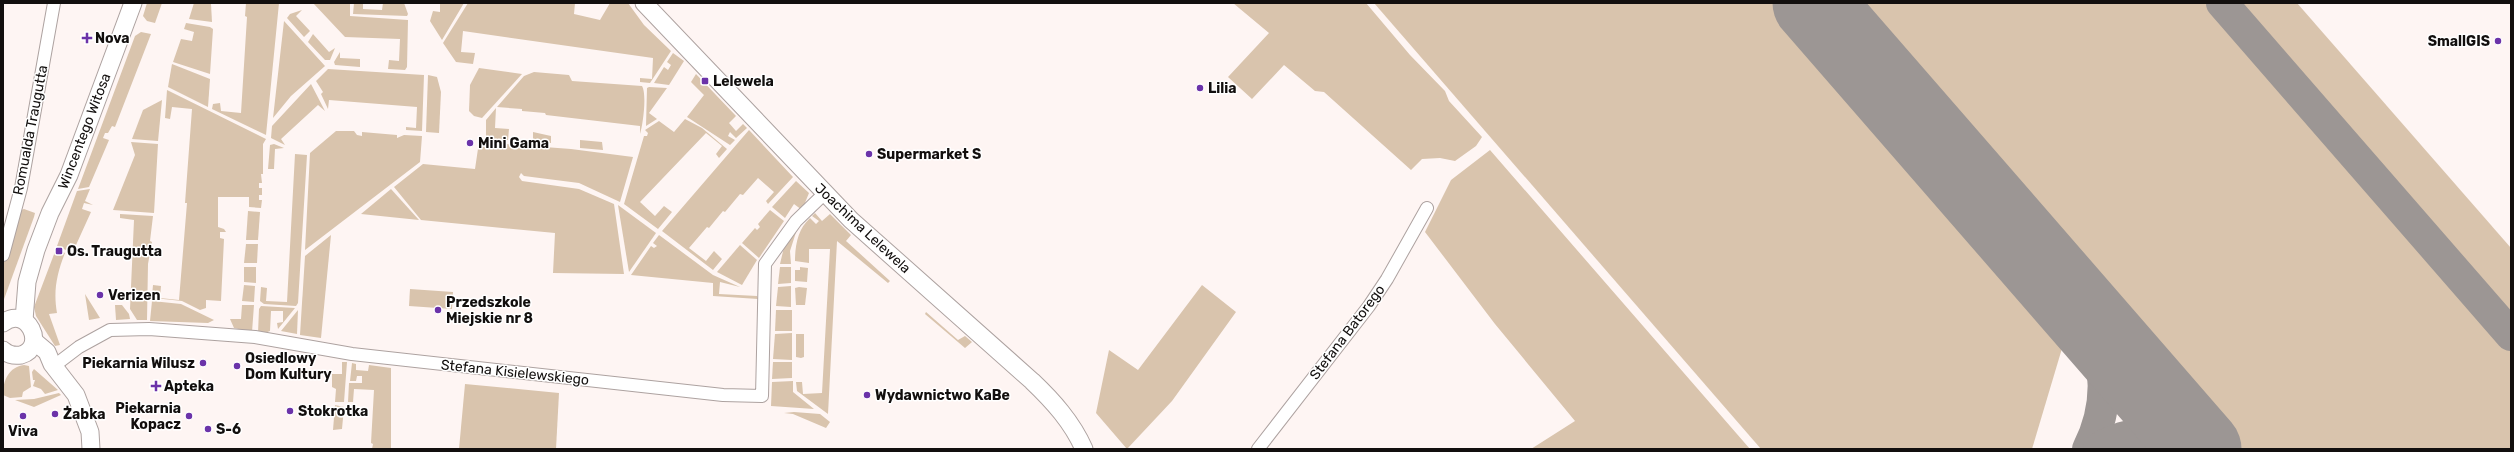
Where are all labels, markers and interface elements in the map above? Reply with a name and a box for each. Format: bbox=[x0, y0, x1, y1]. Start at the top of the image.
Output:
place label: Nova bbox=[95, 30, 130, 47]
marker: Nova bbox=[82, 33, 92, 43]
place label: SmallGIS bbox=[2428, 33, 2490, 50]
marker: SmallGIS bbox=[2493, 36, 2503, 46]
street label: Romualda Traugutta bbox=[10, 64, 51, 197]
street label: Wincentego Witosa bbox=[55, 71, 114, 192]
place label: Lelewela bbox=[713, 73, 774, 90]
marker: Lelewela bbox=[700, 76, 710, 86]
place label: Lilia bbox=[1208, 80, 1237, 97]
marker: Lilia bbox=[1195, 83, 1205, 93]
place label: Mini Gama bbox=[478, 135, 549, 152]
marker: Mini Gama bbox=[465, 138, 475, 148]
place label: Supermarket S bbox=[877, 146, 981, 163]
marker: Supermarket S bbox=[864, 149, 874, 159]
street label: Joachima Lelewela bbox=[811, 180, 914, 277]
place label: Os. Traugutta bbox=[67, 243, 162, 260]
marker: Os. Traugutta bbox=[54, 246, 64, 256]
street label: Stefana Batorego bbox=[1306, 281, 1389, 383]
place label: Verizen bbox=[108, 287, 161, 304]
marker: Verizen bbox=[95, 290, 105, 300]
place label: Przedszkole Miejskie nr 8 bbox=[446, 294, 533, 327]
marker: Przedszkole Miejskie nr 8 bbox=[433, 305, 443, 315]
place label: Osiedlowy Dom Kultury bbox=[245, 350, 332, 383]
place label: Piekarnia Wilusz bbox=[82, 355, 195, 372]
street label: Stefana Kisielewskiego bbox=[440, 356, 590, 389]
marker: Piekarnia Wilusz bbox=[198, 358, 208, 368]
marker: Osiedlowy Dom Kultury bbox=[232, 361, 242, 371]
place label: Apteka bbox=[164, 378, 214, 395]
marker: Apteka bbox=[151, 381, 161, 391]
place label: Wydawnictwo KaBe bbox=[875, 387, 1010, 404]
marker: Wydawnictwo KaBe bbox=[862, 390, 872, 400]
place label: Piekarnia Kopacz bbox=[115, 400, 181, 433]
place label: Stokrotka bbox=[298, 403, 368, 420]
place label: Żabka bbox=[63, 405, 106, 423]
marker: Stokrotka bbox=[285, 406, 295, 416]
marker: Żabka bbox=[50, 409, 60, 419]
marker: Viva bbox=[18, 411, 28, 421]
marker: Piekarnia Kopacz bbox=[184, 411, 194, 421]
place label: S-6 bbox=[216, 421, 241, 438]
place label: Viva bbox=[8, 423, 38, 440]
marker: S-6 bbox=[203, 424, 213, 434]

